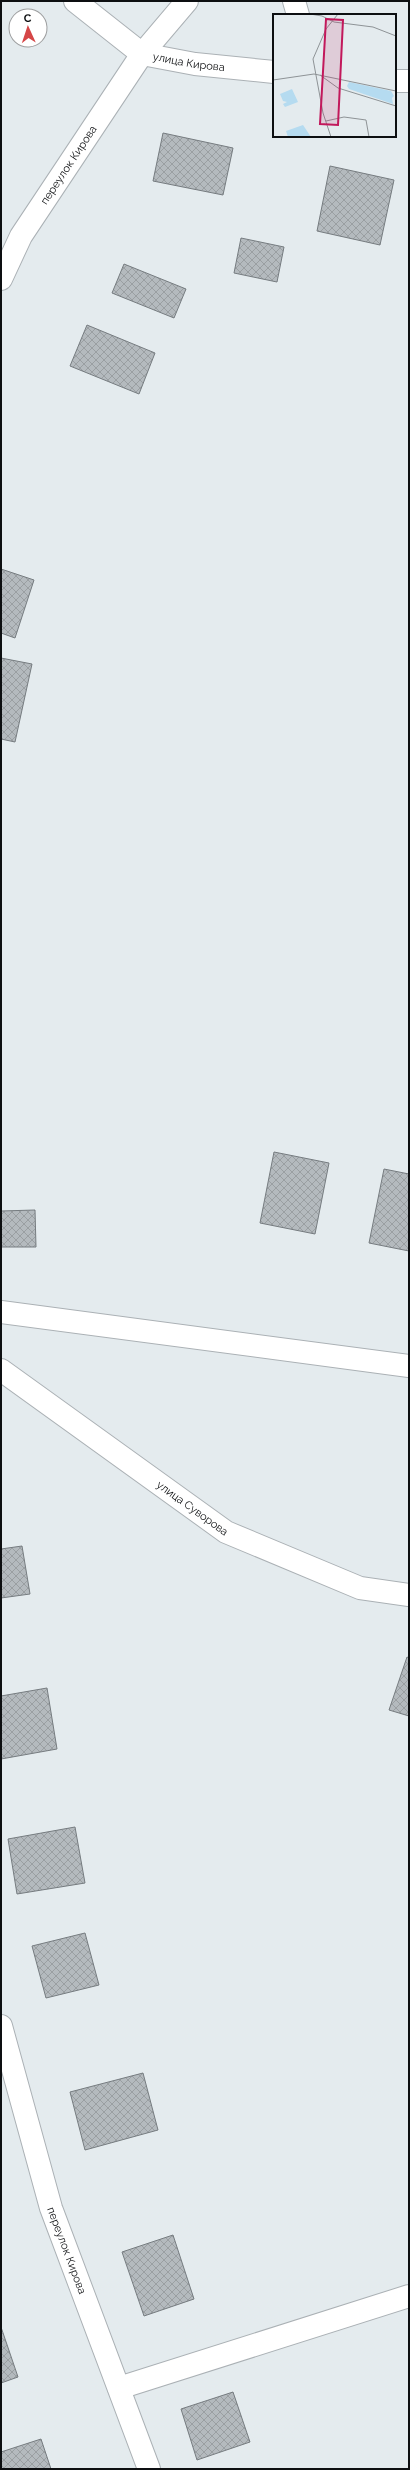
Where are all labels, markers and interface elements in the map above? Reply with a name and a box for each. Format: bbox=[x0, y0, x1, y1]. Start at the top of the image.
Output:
north arrow bbox=[8, 8, 48, 48]
text: С bbox=[23, 12, 32, 25]
inset map bbox=[273, 14, 396, 137]
street label: улица Кирова bbox=[152, 50, 225, 74]
street label: переулок Кирова bbox=[38, 123, 100, 207]
street label: улица Суворова bbox=[154, 1478, 231, 1538]
street label: переулок Кирова bbox=[44, 2205, 89, 2296]

